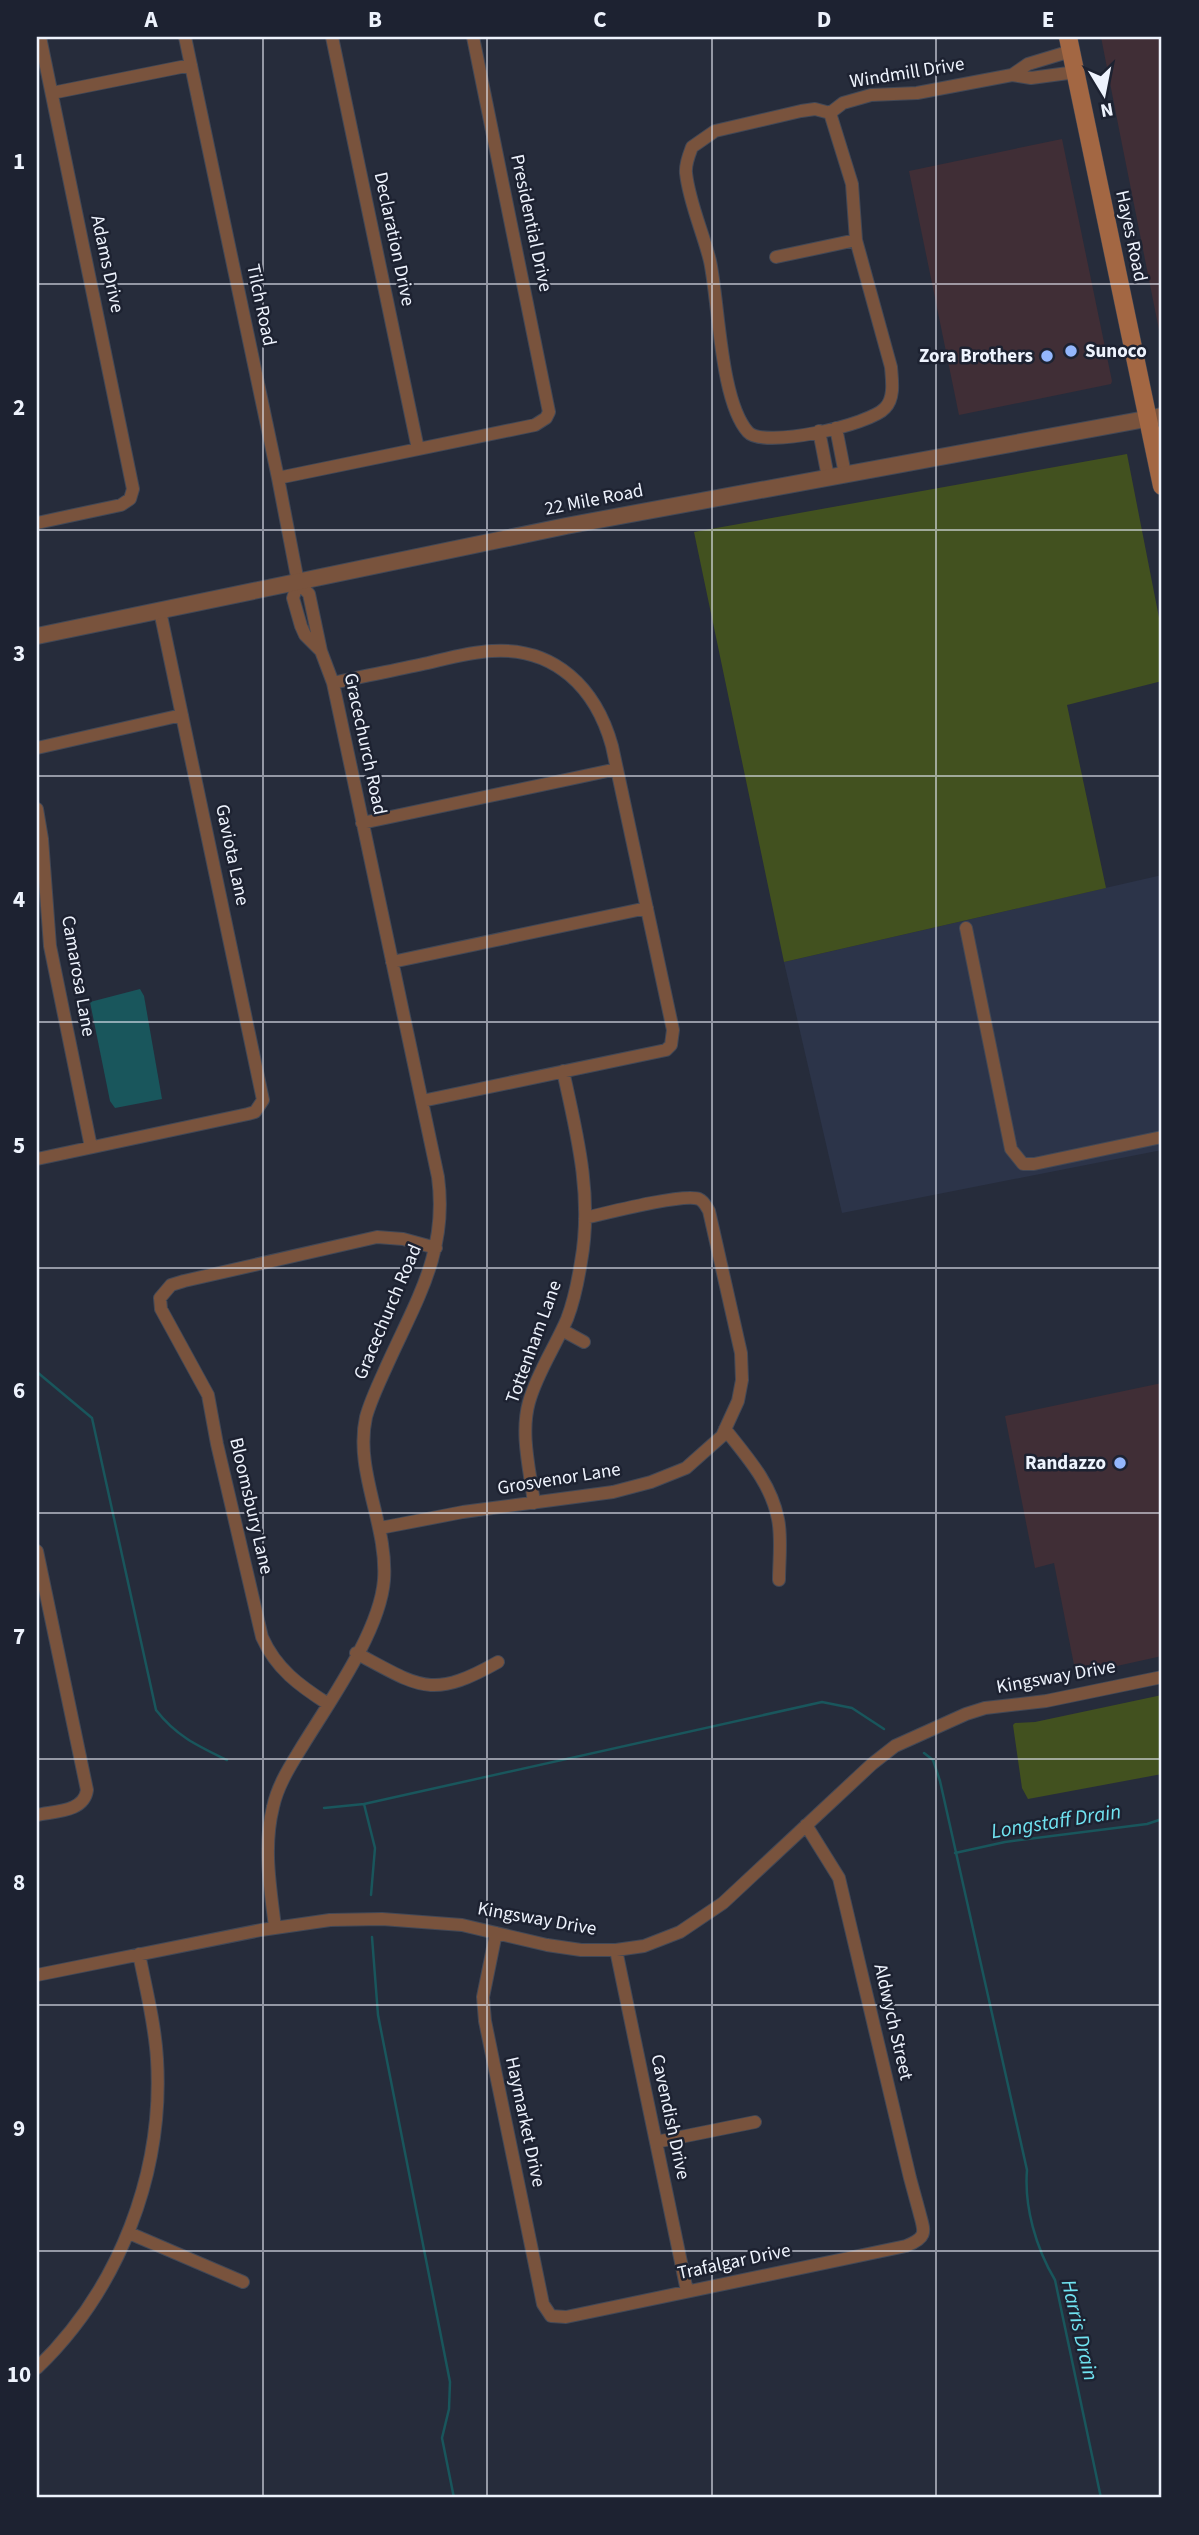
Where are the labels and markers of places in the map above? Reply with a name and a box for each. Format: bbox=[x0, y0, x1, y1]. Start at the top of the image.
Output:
place label: Sunoco bbox=[1085, 338, 1147, 365]
place label: Zora Brothers bbox=[919, 343, 1033, 370]
marker: Sunoco bbox=[1063, 343, 1079, 359]
marker: Zora Brothers bbox=[1039, 348, 1055, 364]
place label: Randazzo bbox=[1025, 1450, 1106, 1477]
marker: Randazzo bbox=[1112, 1455, 1128, 1471]

